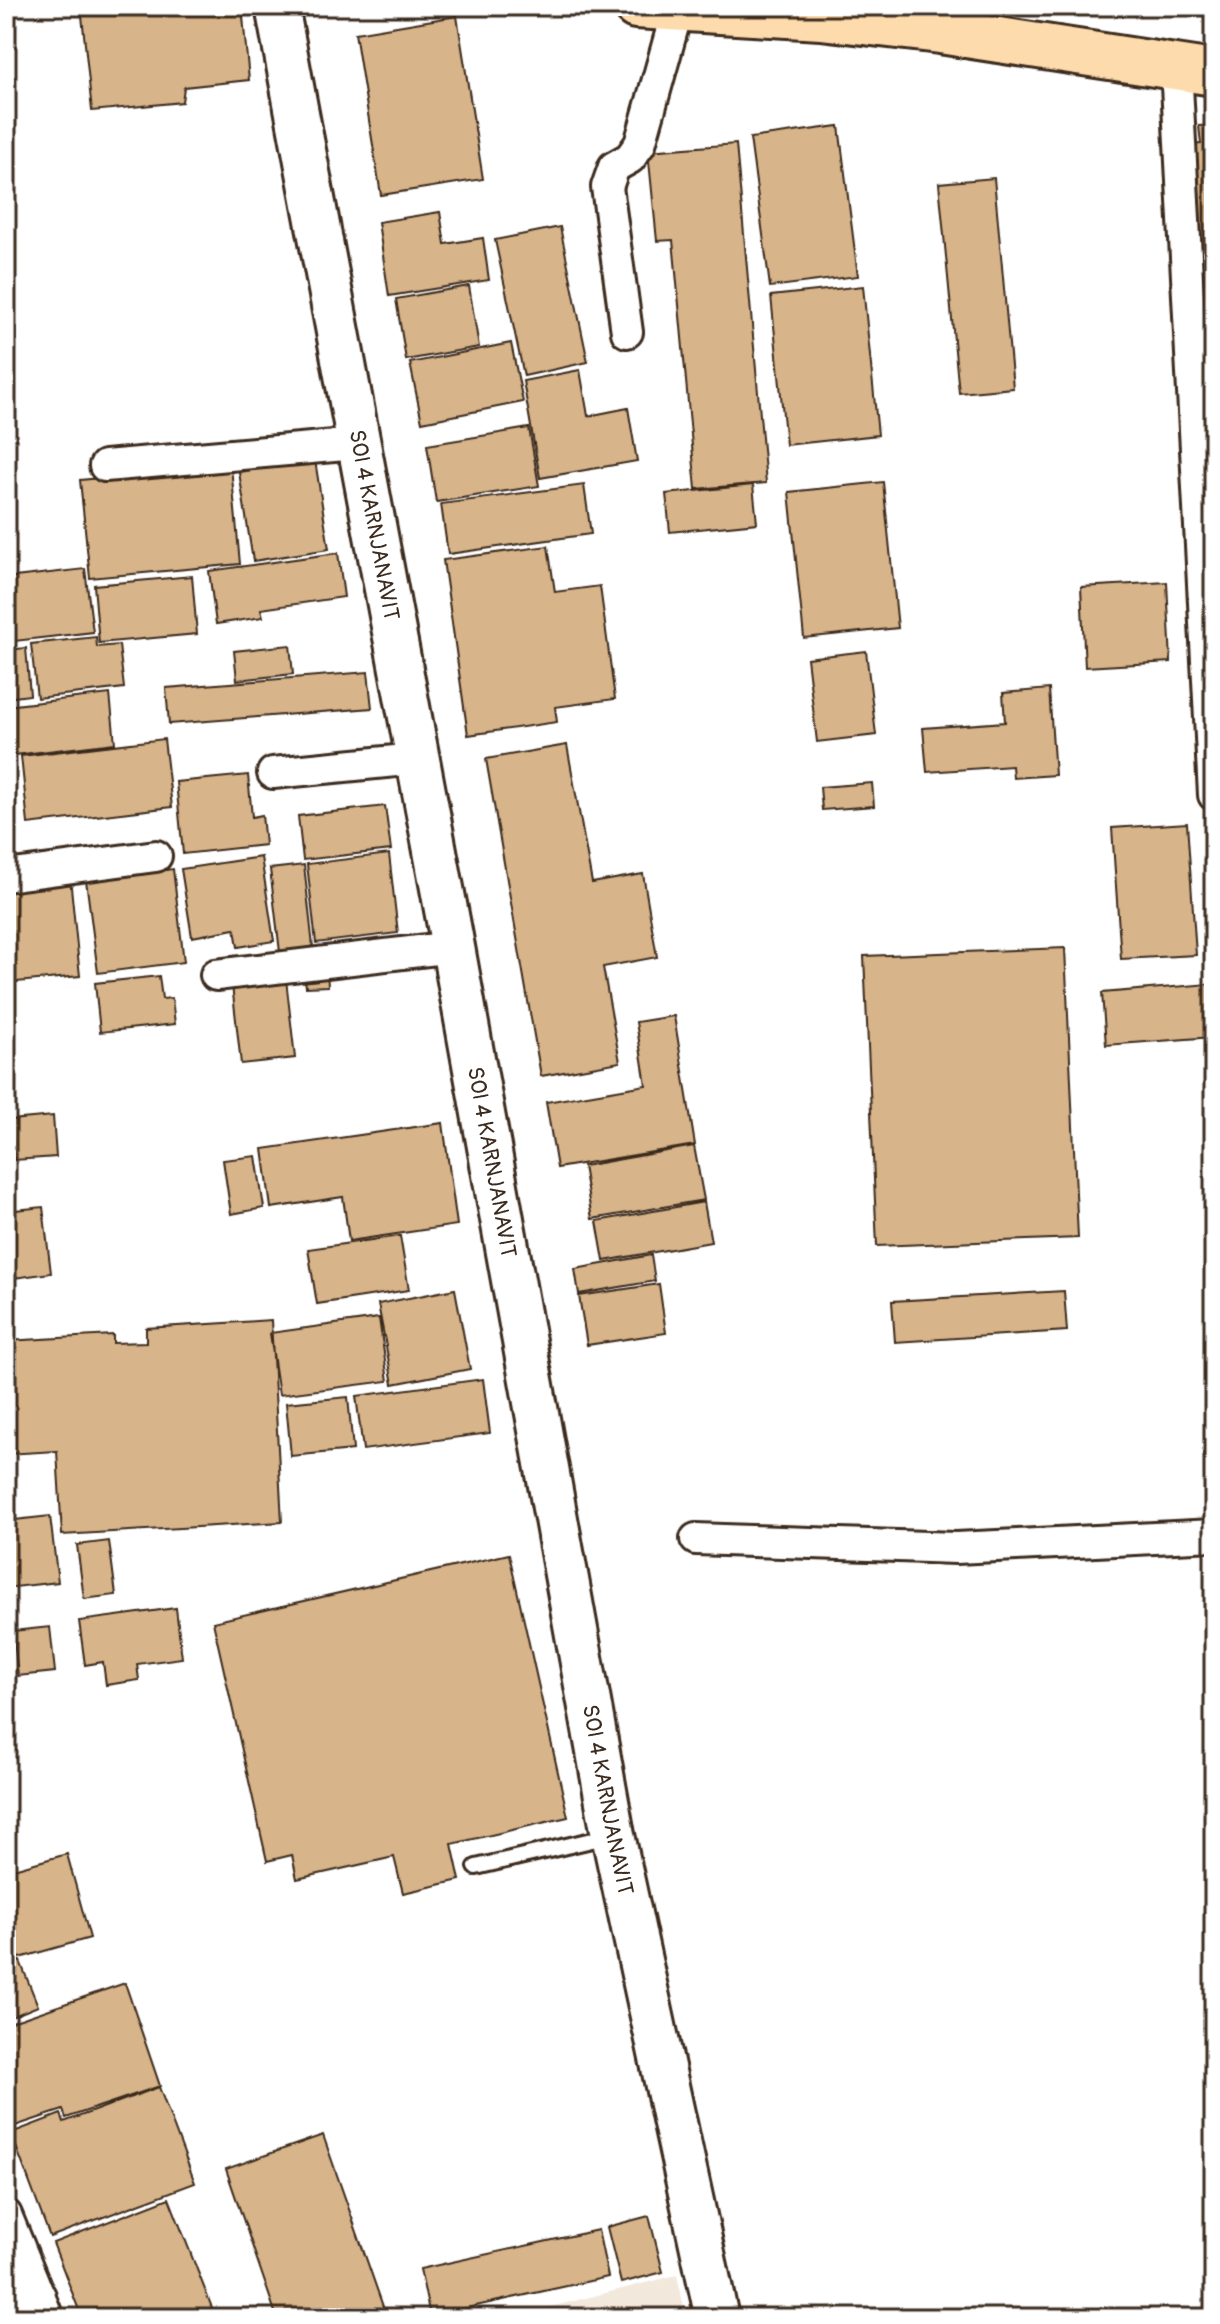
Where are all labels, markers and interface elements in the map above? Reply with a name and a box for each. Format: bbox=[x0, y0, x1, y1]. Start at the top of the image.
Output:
street label: SOI 4 KARNJANAVIT bbox=[343, 427, 406, 623]
street label: SOI 4 KARNJANAVIT bbox=[461, 1065, 523, 1260]
street label: SOI 4 KARNJANAVIT bbox=[576, 1702, 640, 1898]

